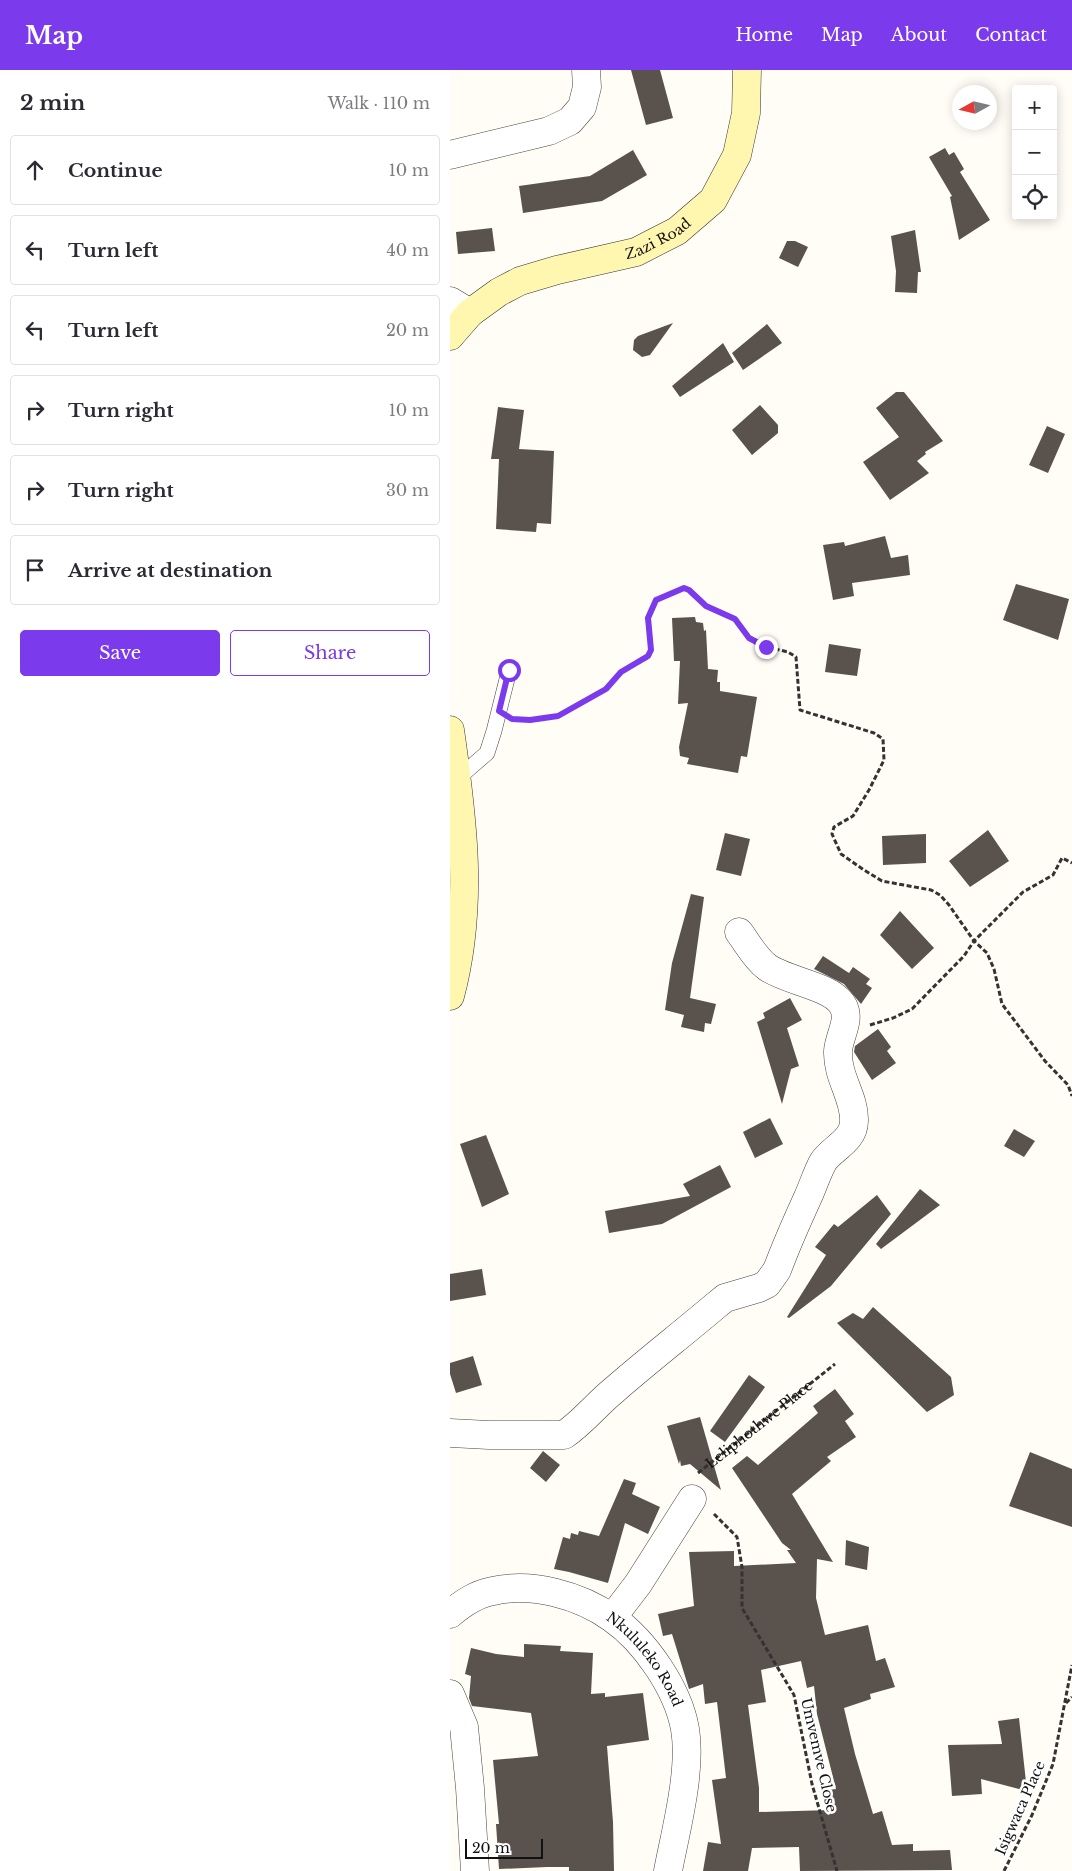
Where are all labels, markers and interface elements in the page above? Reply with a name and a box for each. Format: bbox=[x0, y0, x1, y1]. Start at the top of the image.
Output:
text: Map bbox=[25, 21, 83, 50]
text: Home bbox=[735, 24, 793, 46]
text: Map bbox=[821, 24, 863, 46]
text: About bbox=[891, 24, 947, 46]
text: Contact bbox=[975, 24, 1047, 46]
north arrow bbox=[952, 85, 997, 130]
map controls bbox=[1012, 85, 1057, 220]
button: + bbox=[1012, 85, 1057, 130]
text: 2 min bbox=[20, 90, 85, 116]
text: Walk · 110 m bbox=[328, 93, 430, 113]
button: − bbox=[1012, 130, 1057, 175]
icon: ahead bbox=[21, 156, 49, 184]
text: Continue bbox=[68, 159, 163, 182]
text: 10 m bbox=[389, 160, 429, 180]
button: locate bbox=[1012, 175, 1057, 220]
street label: Zazi Road bbox=[623, 214, 695, 263]
icon: left bbox=[21, 236, 49, 264]
text: Turn left bbox=[68, 239, 159, 262]
text: 40 m bbox=[386, 240, 429, 260]
icon: left bbox=[21, 316, 49, 344]
text: Turn left bbox=[68, 319, 159, 342]
text: 20 m bbox=[386, 320, 429, 340]
icon: right bbox=[21, 396, 49, 424]
text: Turn right bbox=[68, 399, 174, 422]
text: 10 m bbox=[389, 400, 429, 420]
icon: right bbox=[21, 476, 49, 504]
text: Turn right bbox=[68, 479, 174, 502]
text: 30 m bbox=[386, 480, 429, 500]
icon: arrive bbox=[21, 556, 49, 584]
text: Arrive at destination bbox=[68, 559, 272, 582]
button: Save bbox=[20, 630, 220, 676]
button: Share bbox=[230, 630, 430, 676]
route end bbox=[755, 636, 778, 659]
route start bbox=[498, 659, 521, 682]
street label: Leliphothwe Place bbox=[702, 1376, 816, 1473]
street label: Nkululeko Road bbox=[603, 1608, 687, 1710]
street label: Umvemve Close bbox=[797, 1696, 841, 1814]
street label: Isigwaca Place bbox=[991, 1758, 1049, 1858]
scale bar bbox=[465, 1836, 542, 1859]
text: 20 m bbox=[472, 1839, 510, 1857]

